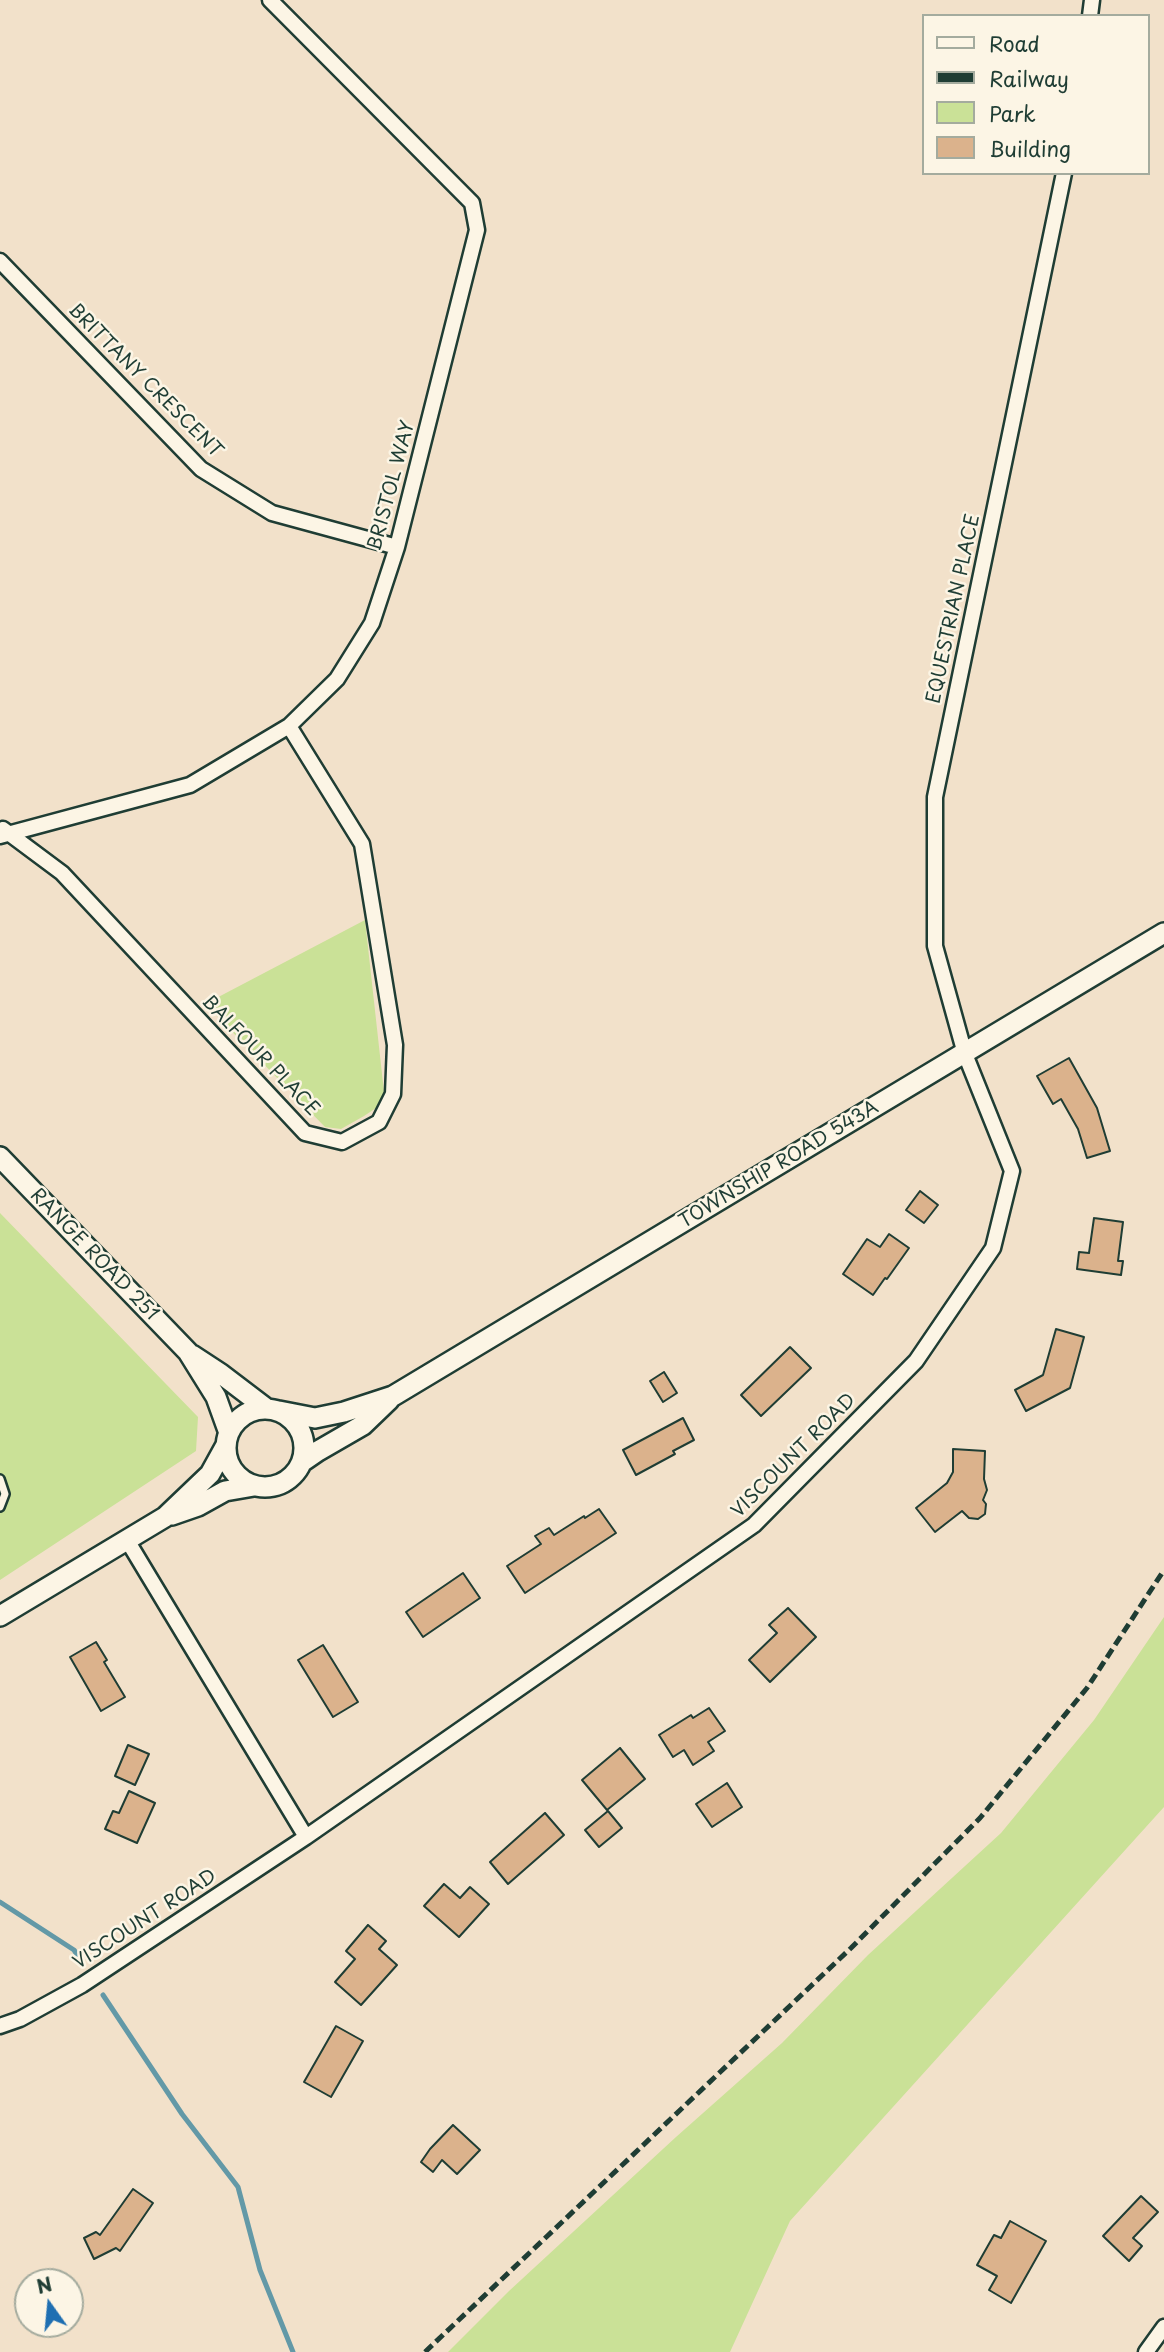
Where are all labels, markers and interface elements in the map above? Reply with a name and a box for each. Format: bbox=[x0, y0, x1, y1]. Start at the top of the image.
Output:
legend bbox=[922, 14, 1150, 175]
text: Road bbox=[989, 27, 1040, 59]
text: Railway bbox=[989, 62, 1069, 94]
text: Park bbox=[989, 97, 1036, 129]
text: Building bbox=[989, 132, 1071, 164]
street label: BRITTANY CRESCENT bbox=[63, 299, 227, 463]
street label: BRISTOL WAY bbox=[364, 418, 420, 554]
street label: EQUESTRIAN PLACE bbox=[923, 512, 985, 706]
street label: BALFOUR PLACE bbox=[196, 991, 324, 1121]
street label: TOWNSHIP ROAD 543A bbox=[675, 1096, 883, 1234]
street label: RANGE ROAD 251 bbox=[25, 1184, 163, 1326]
street label: VISCOUNT ROAD bbox=[727, 1389, 861, 1523]
street label: VISCOUNT ROAD bbox=[69, 1865, 221, 1975]
north arrow bbox=[14, 2268, 84, 2338]
text: N bbox=[33, 2269, 55, 2300]

